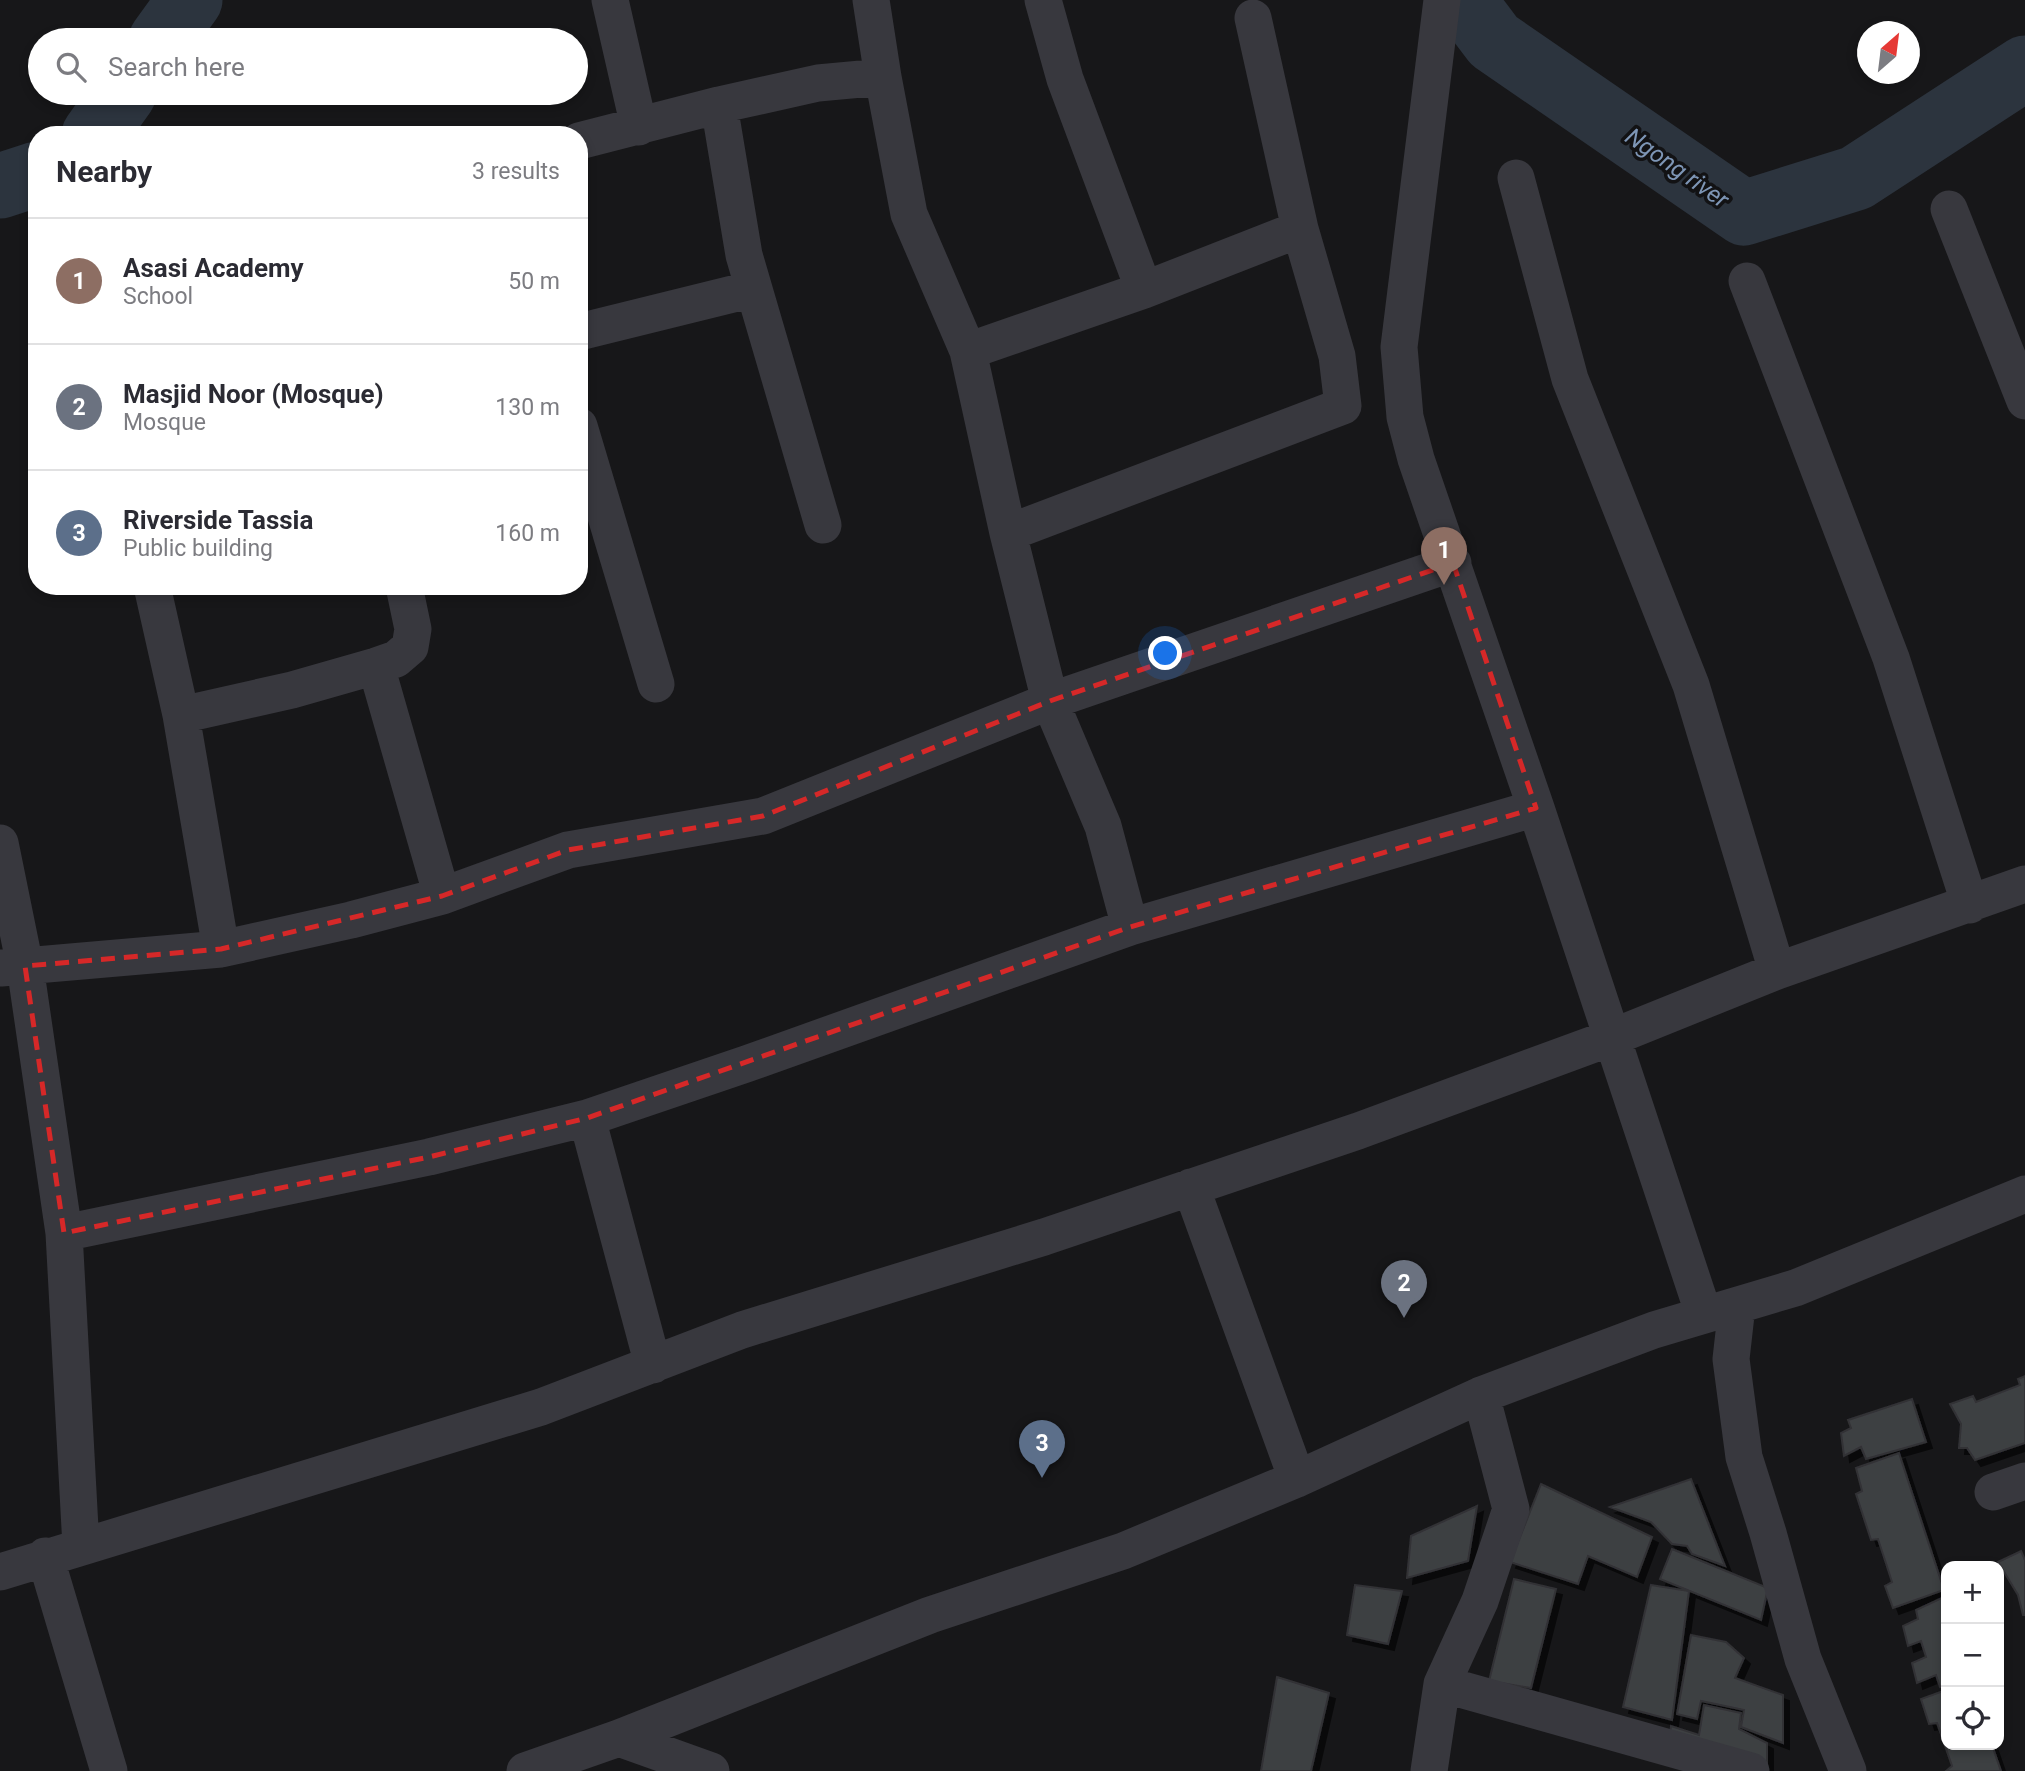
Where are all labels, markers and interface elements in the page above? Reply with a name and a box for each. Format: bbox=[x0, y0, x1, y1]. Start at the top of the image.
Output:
north arrow bbox=[1857, 21, 1920, 84]
search box bbox=[28, 28, 588, 105]
icon: search bbox=[52, 48, 90, 86]
text: Search here bbox=[108, 52, 245, 82]
water label: Ngong river bbox=[1620, 122, 1735, 214]
text: Nearby bbox=[56, 154, 152, 189]
text: 3 results bbox=[472, 158, 560, 185]
text: Asasi Academy bbox=[123, 253, 304, 283]
text: 1 bbox=[72, 268, 86, 295]
text: 50 m bbox=[508, 268, 560, 295]
text: School bbox=[123, 283, 193, 310]
text: Masjid Noor (Mosque) bbox=[123, 379, 384, 409]
text: 2 bbox=[72, 394, 86, 421]
text: 130 m bbox=[495, 394, 560, 421]
text: Mosque bbox=[123, 409, 206, 436]
text: Riverside Tassia bbox=[123, 505, 313, 535]
text: 3 bbox=[72, 520, 86, 547]
text: 160 m bbox=[495, 520, 560, 547]
pin: 1 bbox=[1421, 527, 1467, 585]
text: Public building bbox=[123, 535, 273, 562]
your location bbox=[1148, 636, 1182, 670]
pin: 2 bbox=[1381, 1260, 1427, 1318]
pin: 3 bbox=[1019, 1420, 1065, 1478]
map controls bbox=[1941, 1561, 2004, 1750]
button: + bbox=[1941, 1561, 2004, 1624]
button: − bbox=[1941, 1624, 2004, 1687]
button: locate bbox=[1941, 1687, 2004, 1750]

